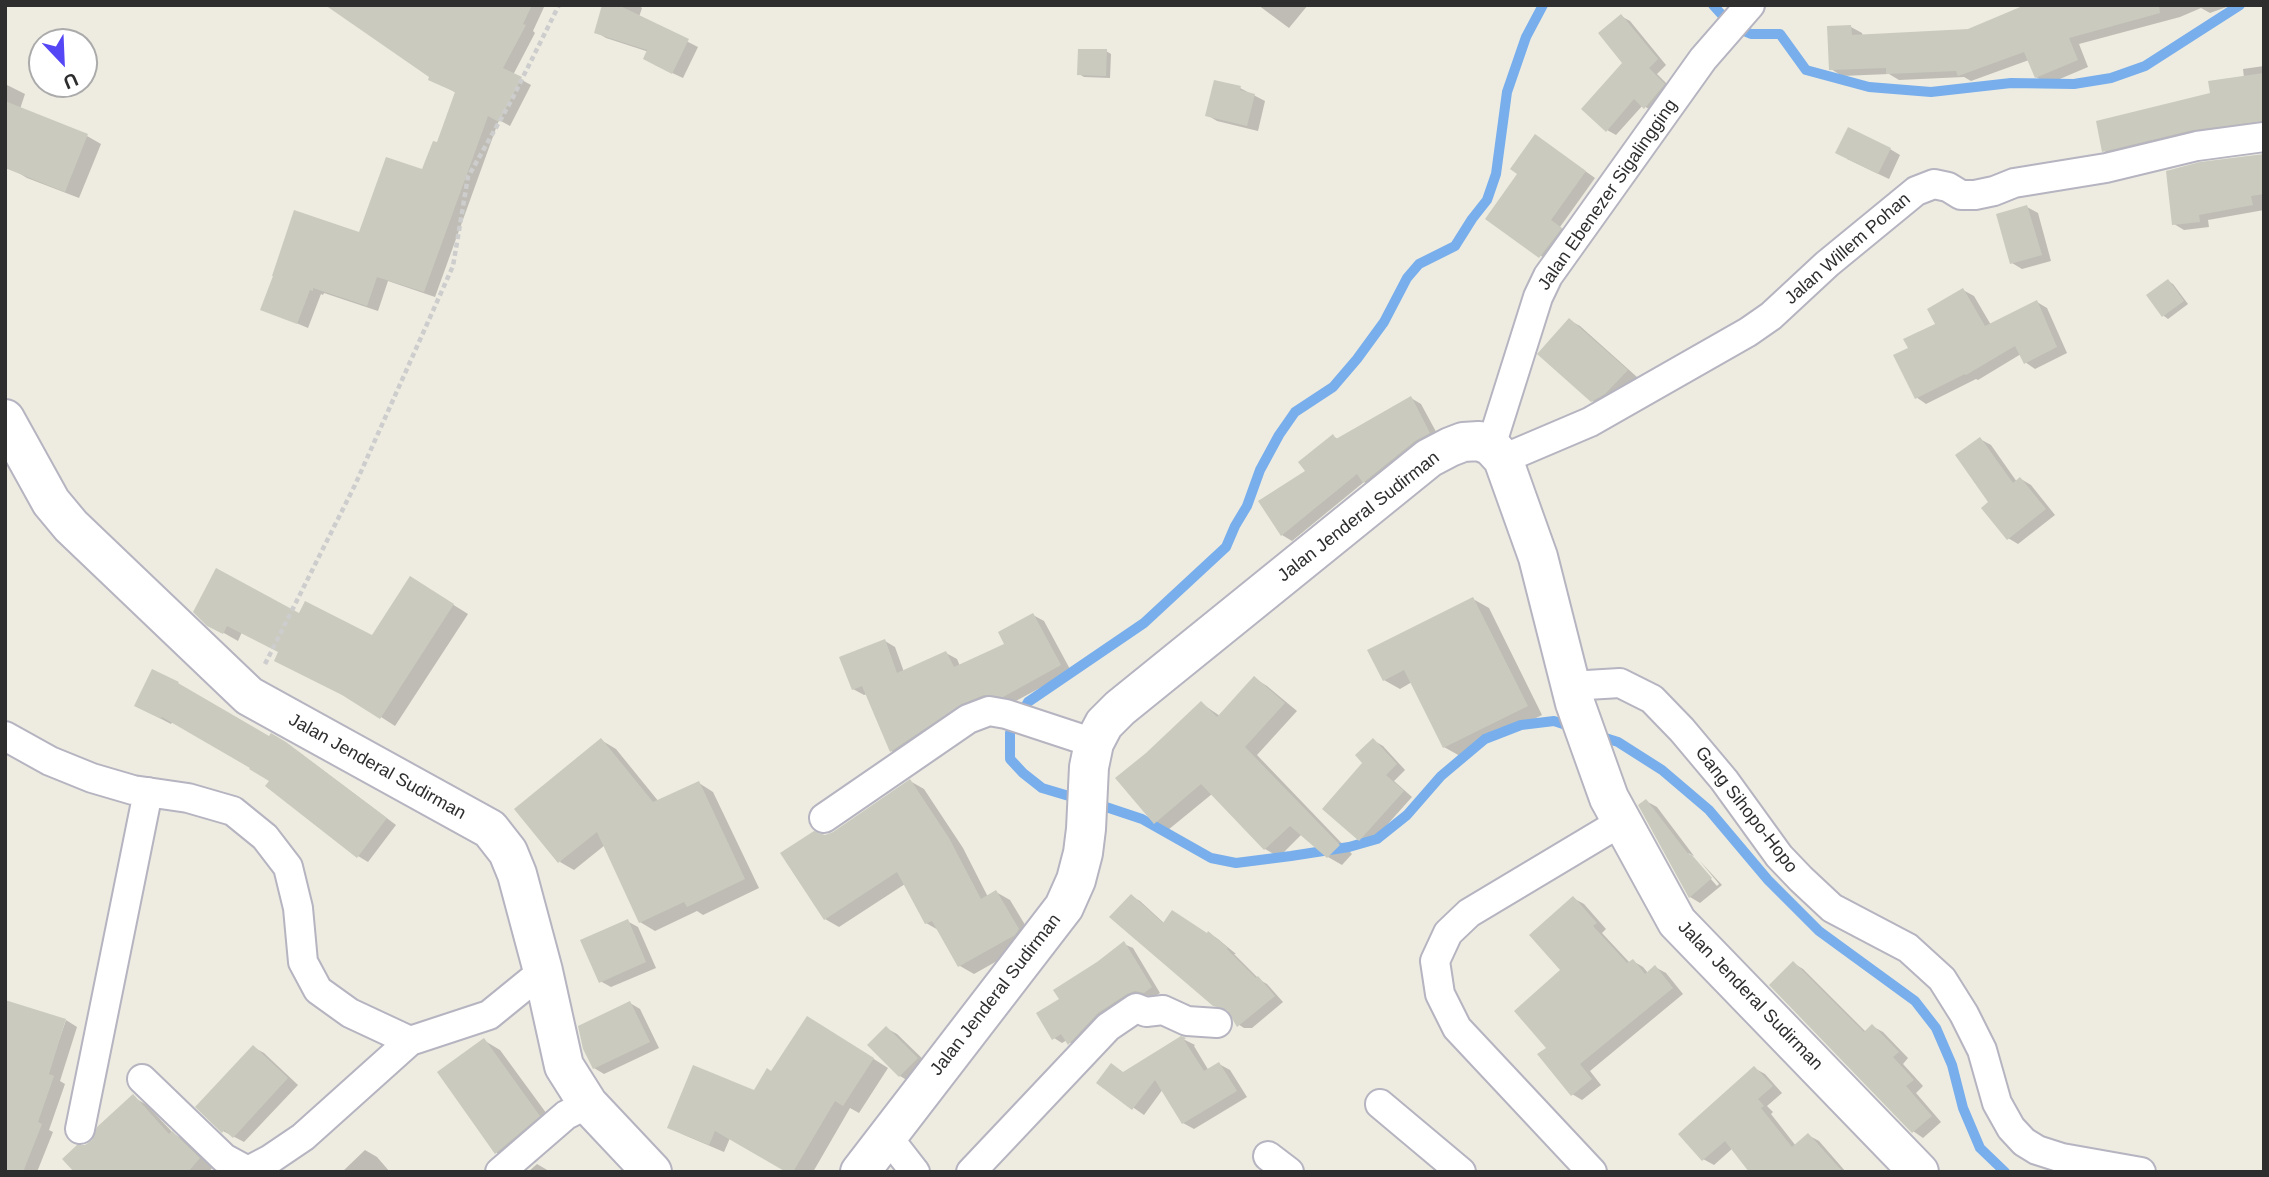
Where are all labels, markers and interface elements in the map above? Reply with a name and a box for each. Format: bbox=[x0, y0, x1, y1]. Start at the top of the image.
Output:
north arrow bbox=[28, 28, 98, 98]
text: U bbox=[60, 69, 81, 93]
street label: Jalan Ebenezer Sigalingging bbox=[1534, 95, 1682, 295]
street label: Jalan Willem Pohan bbox=[1781, 189, 1915, 309]
street label: Jalan Jenderal Sudirman bbox=[1274, 447, 1444, 587]
street label: Jalan Jenderal Sudirman bbox=[285, 709, 469, 825]
street label: Gang Sihopo-Hopo bbox=[1690, 743, 1802, 877]
street label: Jalan Jenderal Sudirman bbox=[926, 910, 1066, 1080]
street label: Jalan Jenderal Sudirman bbox=[1673, 917, 1827, 1075]

